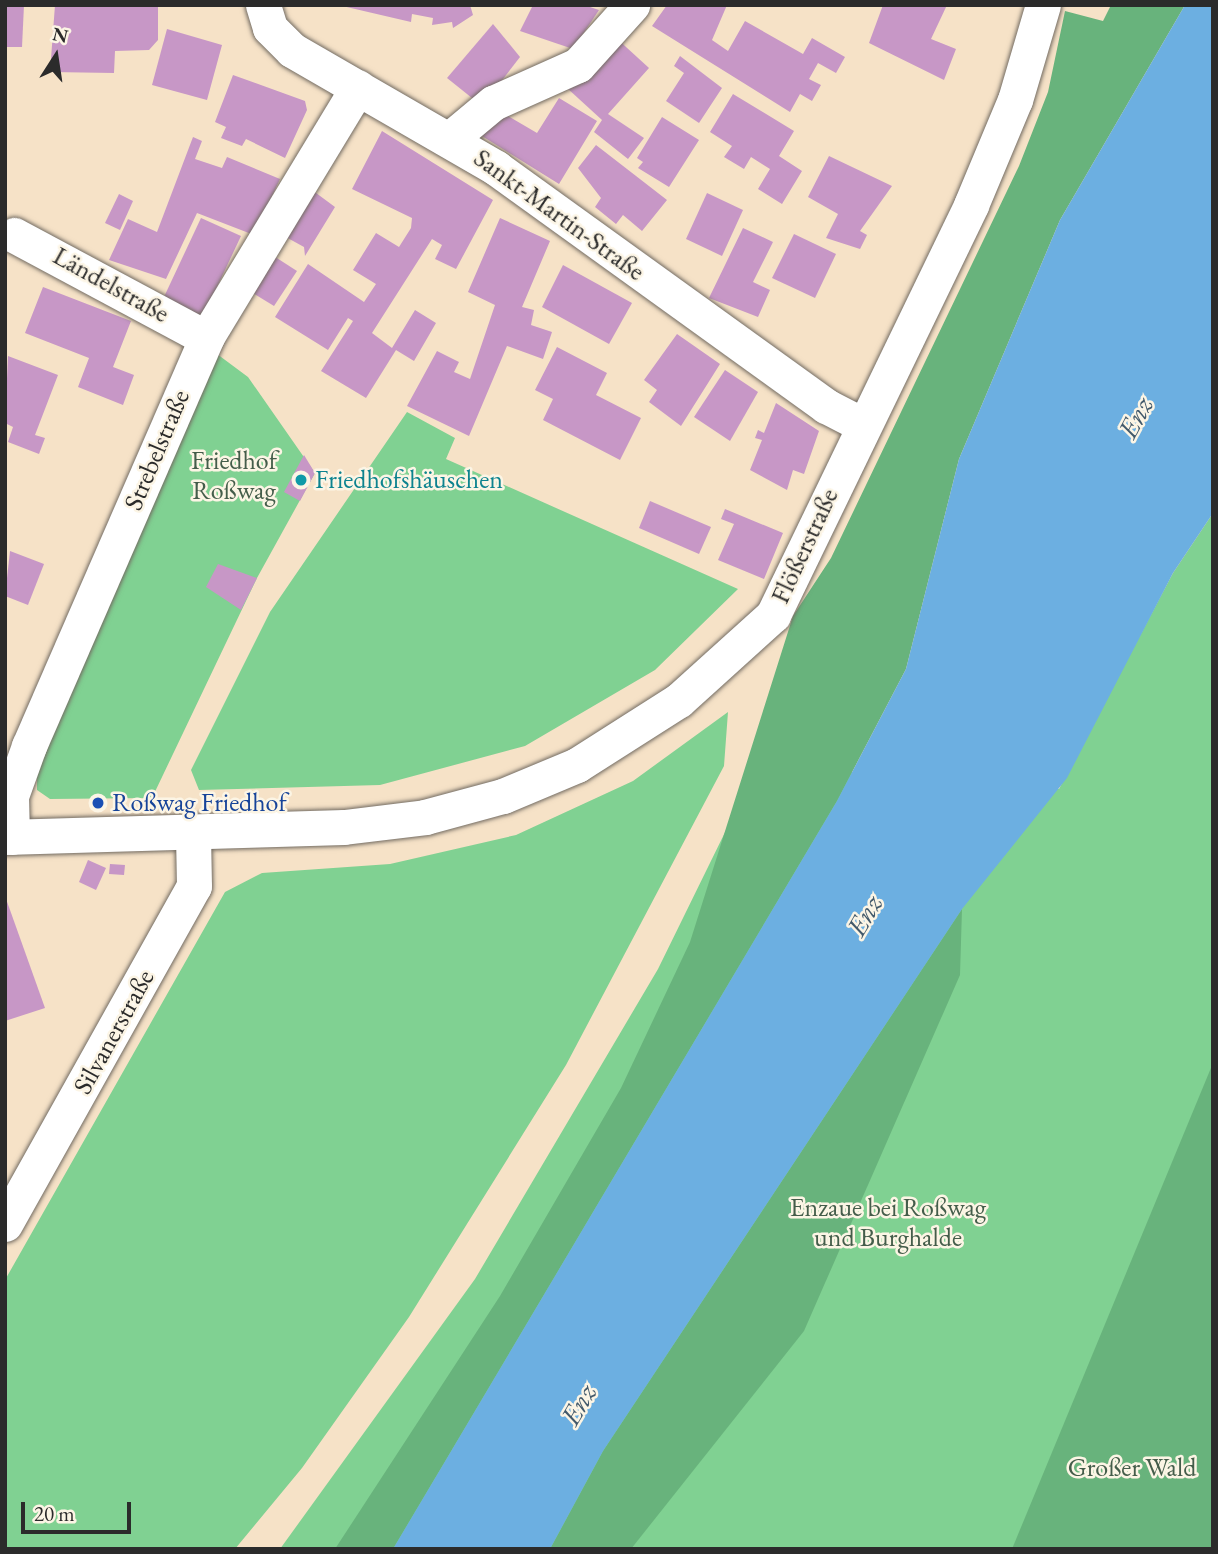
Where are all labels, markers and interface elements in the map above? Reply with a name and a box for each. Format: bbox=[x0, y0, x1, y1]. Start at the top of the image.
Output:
north arrow bbox=[21, 21, 91, 91]
text: N bbox=[50, 21, 71, 49]
street label: Sankt-Martin-Straße bbox=[467, 143, 651, 287]
street label: Ländelstraße bbox=[48, 240, 174, 330]
street label: Strebelstraße bbox=[118, 385, 196, 515]
water label: Enz bbox=[1110, 390, 1160, 444]
park label: Friedhof Roßwag bbox=[191, 445, 277, 506]
place label: Friedhofshäuschen bbox=[315, 464, 503, 496]
marker: Friedhofshäuschen bbox=[293, 472, 309, 488]
street label: Flößerstraße bbox=[765, 484, 845, 608]
place label: Roßwag Friedhof bbox=[112, 787, 287, 819]
marker: Roßwag Friedhof bbox=[90, 795, 106, 811]
water label: Enz bbox=[839, 888, 889, 942]
street label: Silvanerstraße bbox=[67, 964, 161, 1100]
park label: Enzaue bei Roßwag und Burghalde bbox=[790, 1192, 986, 1254]
water label: Enz bbox=[553, 1377, 603, 1431]
park label: Großer Wald bbox=[1068, 1452, 1196, 1484]
scale bar bbox=[24, 1488, 135, 1532]
text: 20 m bbox=[34, 1500, 75, 1527]

